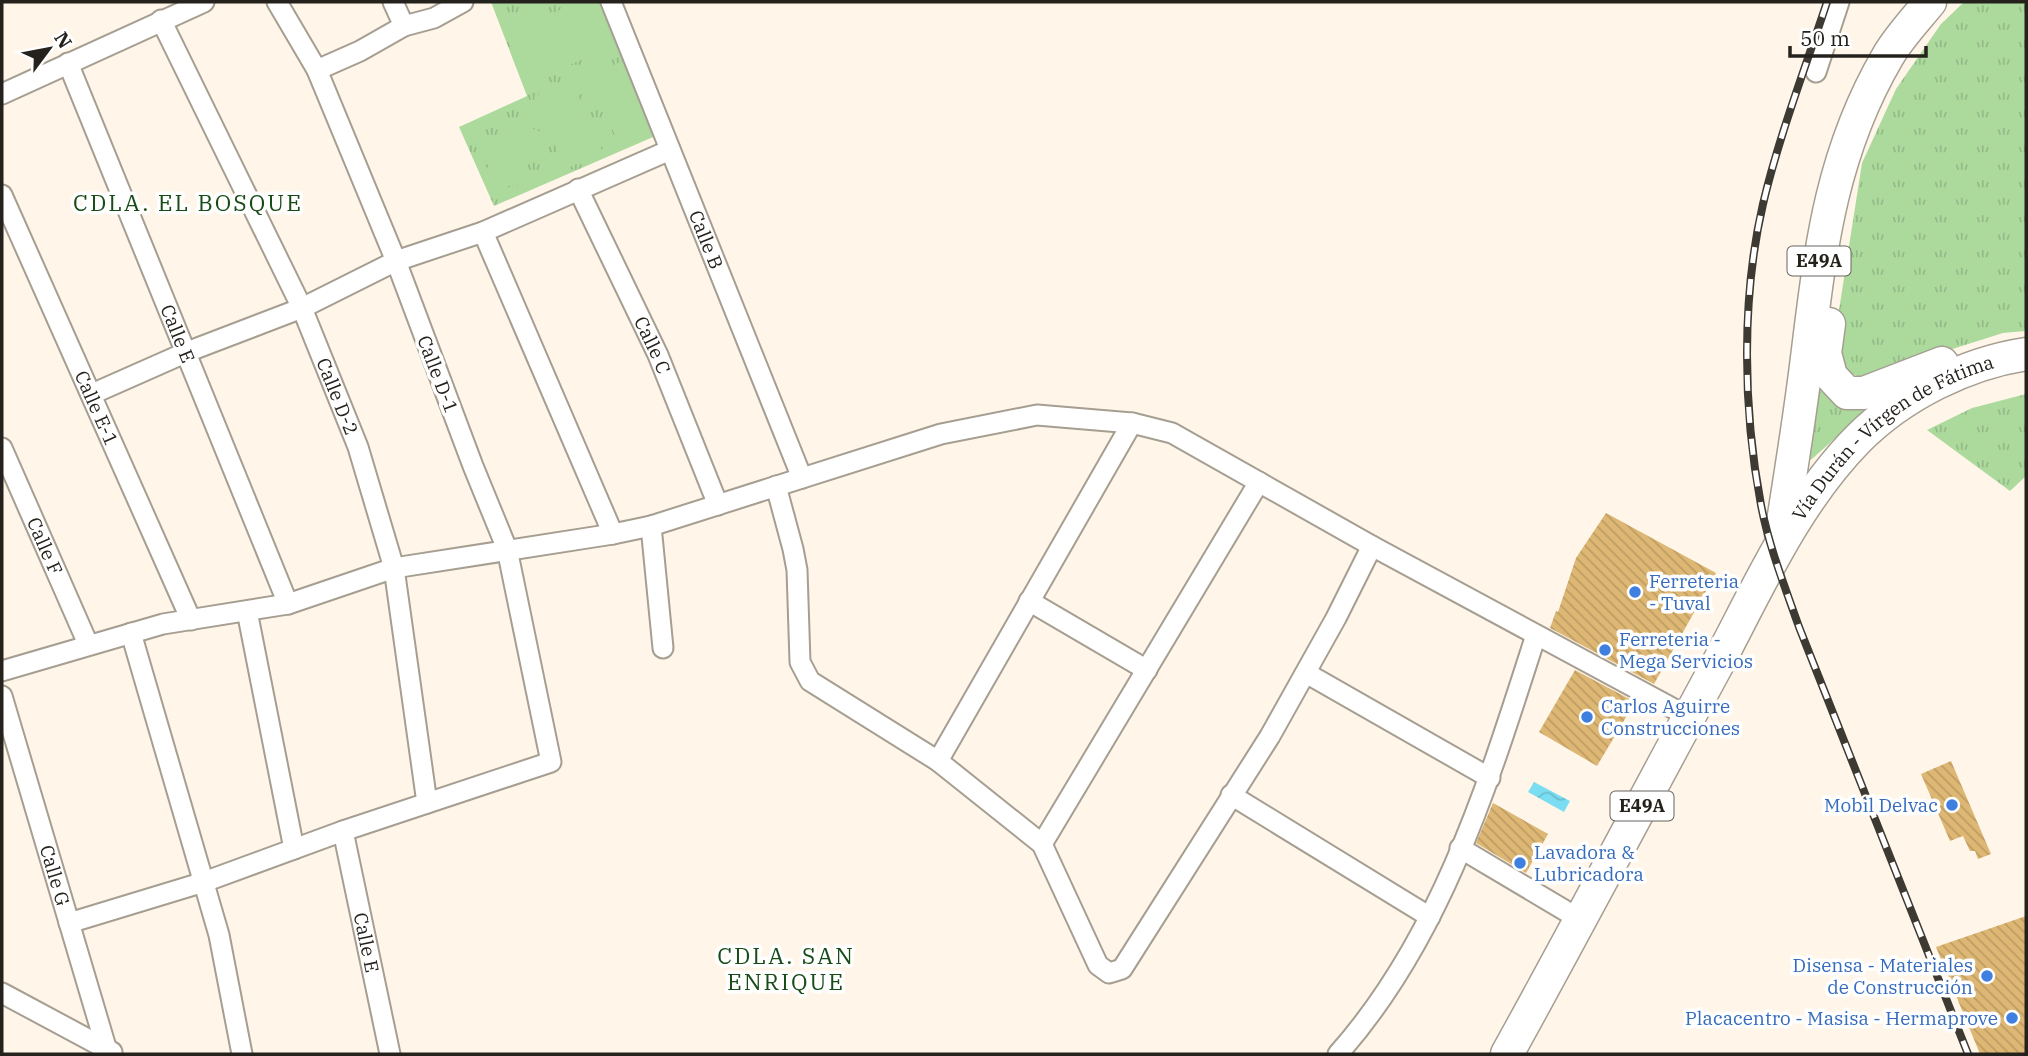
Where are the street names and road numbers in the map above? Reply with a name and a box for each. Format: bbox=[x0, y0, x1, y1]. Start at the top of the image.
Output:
street label: Calle B bbox=[684, 207, 729, 272]
road number: E49A bbox=[1787, 246, 1850, 276]
street label: Calle E bbox=[155, 301, 201, 366]
street label: Calle C bbox=[629, 312, 676, 377]
street label: Calle D-1 bbox=[412, 332, 464, 416]
street label: Vía Durán - Vírgen de Fátima bbox=[1786, 350, 1996, 525]
street label: Calle D-2 bbox=[311, 354, 364, 439]
street label: Calle E-1 bbox=[70, 367, 124, 449]
street label: Calle F bbox=[22, 513, 68, 578]
road number: E49A bbox=[1610, 792, 1674, 820]
street label: Calle G bbox=[35, 842, 75, 909]
street label: Calle E bbox=[349, 910, 385, 975]

